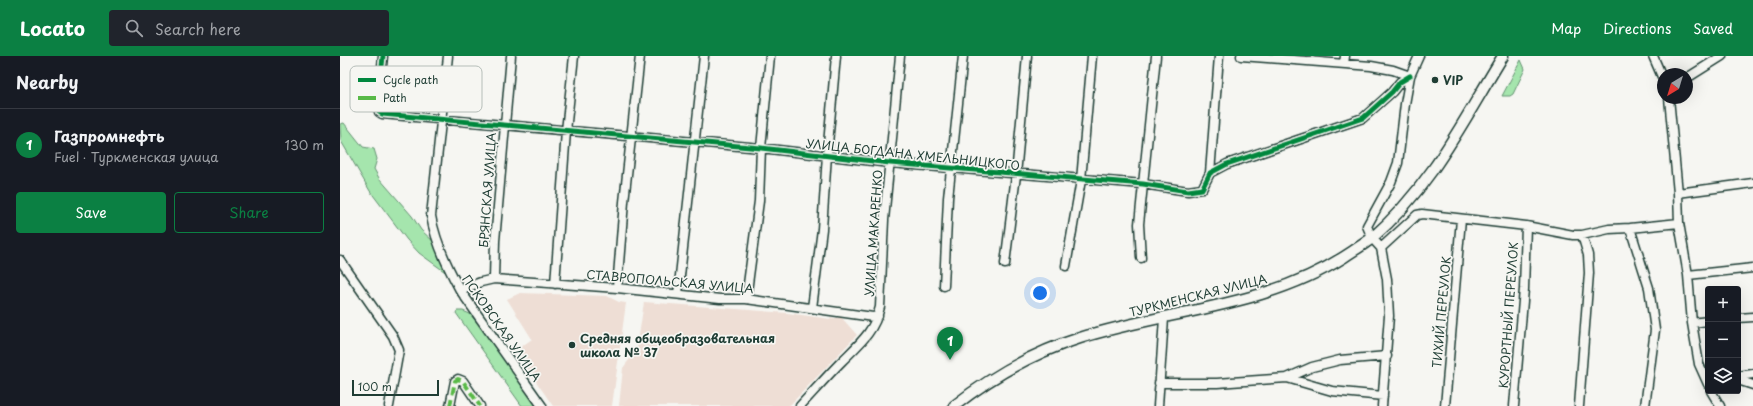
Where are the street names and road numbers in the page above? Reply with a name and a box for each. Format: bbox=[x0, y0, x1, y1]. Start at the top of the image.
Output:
street label: БРЯНСКАЯ УЛИЦА bbox=[474, 132, 500, 248]
street label: УЛИЦА БОГДАНА ХМЕЛЬНИЦКОГО bbox=[805, 134, 1021, 174]
street label: УЛИЦА МАКАРЕНКО bbox=[860, 169, 886, 297]
street label: КУРОРТНЫЙ ПЕРЕУЛОК bbox=[1494, 241, 1522, 389]
street label: ТИХИЙ ПЕРЕУЛОК bbox=[1427, 255, 1455, 369]
street label: СТАВРОПОЛЬСКАЯ УЛИЦА bbox=[586, 265, 754, 297]
street label: ТУРКМЕНСКАЯ УЛИЦА bbox=[1127, 269, 1269, 321]
street label: ПСКОВСКАЯ УЛИЦА bbox=[458, 271, 546, 385]

